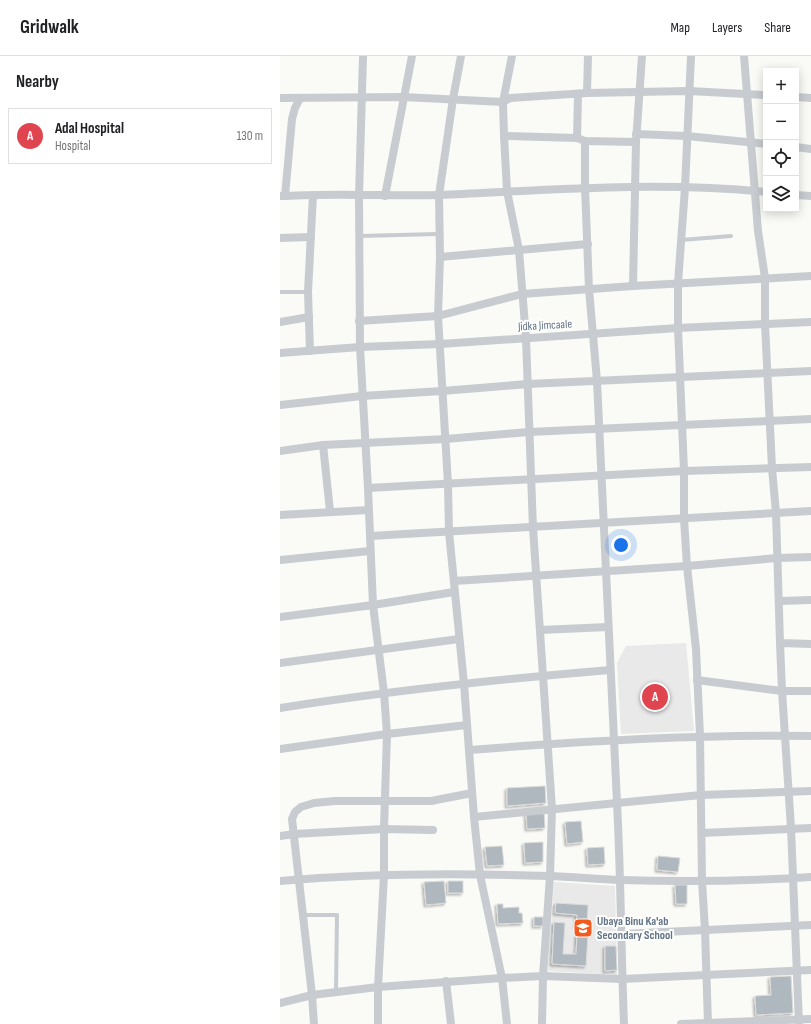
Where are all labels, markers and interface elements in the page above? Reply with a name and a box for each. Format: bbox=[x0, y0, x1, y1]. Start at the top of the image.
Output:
text: Gridwalk bbox=[20, 16, 79, 39]
text: Map bbox=[670, 19, 690, 36]
text: Layers bbox=[712, 19, 742, 36]
text: Share bbox=[764, 19, 791, 36]
map controls bbox=[763, 68, 799, 212]
button: + bbox=[763, 68, 799, 104]
text: Nearby bbox=[16, 72, 59, 92]
button: − bbox=[763, 104, 799, 140]
text: Adal Hospital bbox=[55, 119, 124, 138]
text: A bbox=[27, 128, 33, 144]
text: 130 m bbox=[237, 128, 263, 144]
text: Hospital bbox=[55, 138, 91, 154]
button: locate bbox=[763, 140, 799, 176]
button: layers bbox=[763, 176, 799, 212]
street label: Jidka Jimcaale bbox=[517, 317, 573, 334]
your location bbox=[611, 535, 631, 555]
pin: A bbox=[642, 682, 668, 712]
place label: Ubaya Binu Ka'ab Secondary School bbox=[597, 914, 673, 943]
school or university icon: Ubaya Binu Ka'ab Secondary School bbox=[572, 917, 594, 939]

